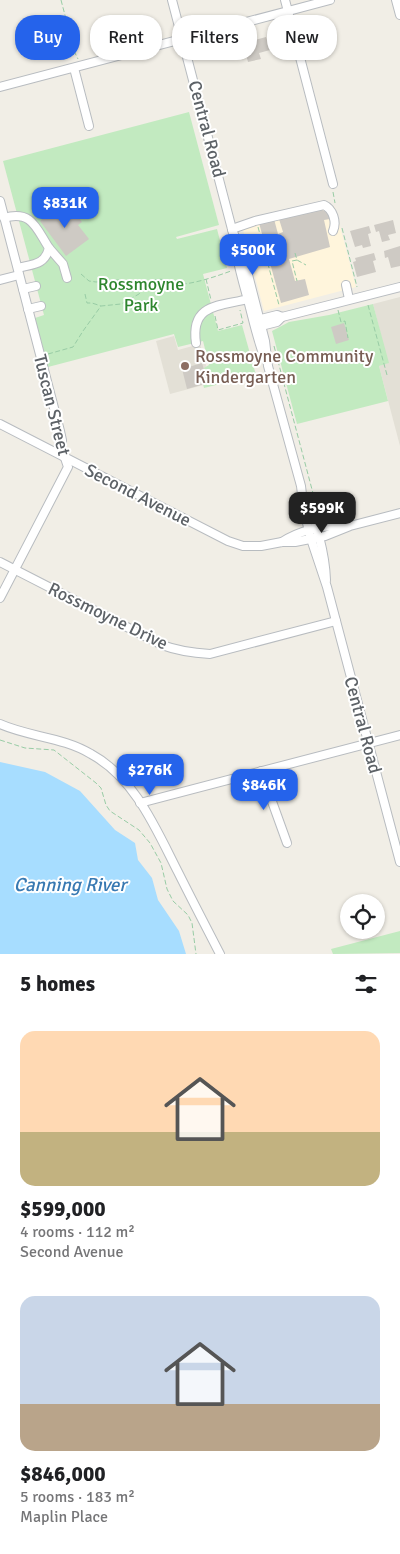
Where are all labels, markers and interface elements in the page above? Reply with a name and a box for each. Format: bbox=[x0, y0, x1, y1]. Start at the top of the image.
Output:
chip: Buy bbox=[15, 15, 80, 60]
chip: Rent bbox=[90, 15, 162, 60]
chip: Filters bbox=[172, 15, 257, 60]
chip: New bbox=[267, 15, 337, 60]
street label: Central Road bbox=[184, 78, 230, 180]
pin: $831K bbox=[30, 186, 100, 229]
text: $831K bbox=[43, 193, 87, 213]
pin: $500K bbox=[218, 234, 288, 276]
text: $500K bbox=[231, 240, 275, 260]
park label: Rossmoyne Park bbox=[98, 273, 184, 316]
place label: Rossmoyne Community Kindergarten bbox=[195, 345, 374, 388]
street label: Tuscan Street bbox=[29, 352, 75, 458]
marker: Rossmoyne Community Kindergarten bbox=[179, 360, 191, 372]
street label: Second Avenue bbox=[81, 459, 195, 531]
pin: $599K bbox=[287, 492, 357, 534]
text: $599K bbox=[300, 498, 344, 518]
street label: Rossmoyne Drive bbox=[44, 577, 172, 655]
street label: Central Road bbox=[340, 674, 386, 776]
pin: $276K bbox=[115, 754, 185, 796]
text: $276K bbox=[128, 760, 172, 780]
pin: $846K bbox=[229, 768, 299, 811]
text: $846K bbox=[242, 775, 286, 795]
water label: Canning River bbox=[14, 873, 129, 897]
map controls bbox=[340, 894, 385, 939]
button: locate bbox=[340, 894, 385, 939]
icon: filters bbox=[352, 970, 380, 998]
text: 5 homes bbox=[20, 971, 95, 997]
icon: home bbox=[155, 1064, 245, 1154]
text: $599,000 bbox=[20, 1196, 106, 1222]
text: 4 rooms · 112 m² bbox=[20, 1222, 135, 1242]
text: Second Avenue bbox=[20, 1242, 123, 1262]
icon: home bbox=[155, 1329, 245, 1419]
text: $846,000 bbox=[20, 1461, 106, 1487]
text: 5 rooms · 183 m² bbox=[20, 1487, 135, 1507]
text: Maplin Place bbox=[20, 1507, 108, 1527]

